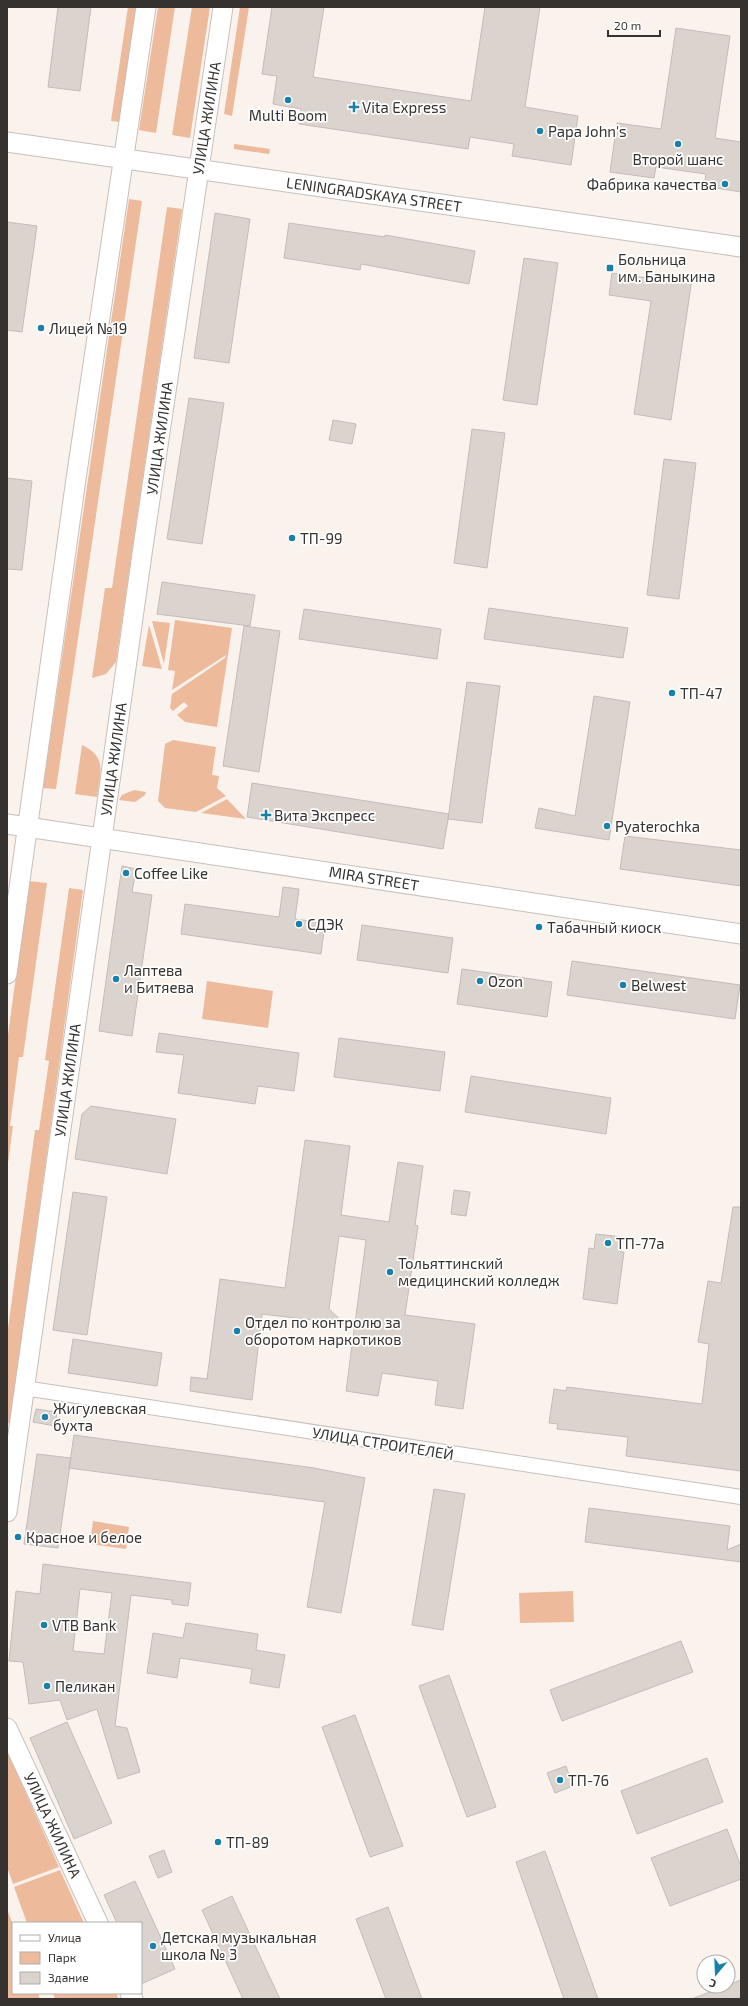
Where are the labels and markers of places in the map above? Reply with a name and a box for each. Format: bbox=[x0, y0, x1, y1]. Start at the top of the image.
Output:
marker: Multi Boom bbox=[283, 95, 293, 105]
place label: Vita Express bbox=[362, 98, 446, 116]
marker: Vita Express bbox=[349, 102, 359, 112]
place label: Multi Boom bbox=[249, 106, 327, 124]
place label: Papa John's bbox=[548, 122, 627, 140]
marker: Papa John's bbox=[535, 126, 545, 136]
marker: Второй шанс bbox=[673, 139, 683, 149]
place label: Второй шанс bbox=[632, 150, 724, 168]
place label: Фабрика качества bbox=[587, 175, 717, 193]
marker: Фабрика качества bbox=[720, 179, 730, 189]
place label: Больница им. Баныкина bbox=[618, 250, 715, 285]
marker: Больница им. Баныкина bbox=[605, 263, 615, 273]
place label: Лицей №19 bbox=[49, 319, 127, 337]
marker: Лицей №19 bbox=[36, 323, 46, 333]
place label: ТП-99 bbox=[300, 529, 343, 547]
marker: ТП-99 bbox=[287, 533, 297, 543]
place label: ТП-47 bbox=[680, 684, 723, 702]
marker: ТП-47 bbox=[667, 688, 677, 698]
place label: Вита Экспресс bbox=[274, 806, 375, 824]
marker: Вита Экспресс bbox=[261, 810, 271, 820]
place label: Pyaterochka bbox=[615, 817, 700, 835]
marker: Pyaterochka bbox=[602, 821, 612, 831]
place label: Coffee Like bbox=[134, 864, 208, 882]
marker: Coffee Like bbox=[121, 868, 131, 878]
place label: СДЭК bbox=[307, 915, 344, 933]
place label: Табачный киоск bbox=[547, 918, 661, 936]
marker: СДЭК bbox=[294, 919, 304, 929]
marker: Табачный киоск bbox=[534, 922, 544, 932]
place label: Лаптева и Битяева bbox=[124, 961, 194, 996]
place label: Ozon bbox=[488, 972, 523, 990]
marker: Лаптева и Битяева bbox=[111, 974, 121, 984]
marker: Ozon bbox=[475, 976, 485, 986]
place label: Belwest bbox=[631, 976, 687, 994]
marker: Belwest bbox=[618, 980, 628, 990]
place label: ТП-77а bbox=[616, 1234, 664, 1252]
marker: ТП-77а bbox=[603, 1238, 613, 1248]
place label: Тольяттинский медицинский колледж bbox=[398, 1254, 560, 1289]
marker: Тольяттинский медицинский колледж bbox=[385, 1267, 395, 1277]
place label: Отдел по контролю за оборотом наркотиков bbox=[245, 1313, 401, 1348]
marker: Отдел по контролю за оборотом наркотиков bbox=[232, 1326, 242, 1336]
place label: Жигулевская бухта bbox=[53, 1399, 147, 1435]
marker: Жигулевская бухта bbox=[40, 1412, 50, 1422]
place label: Красное и белое bbox=[26, 1528, 142, 1546]
marker: Красное и белое bbox=[13, 1532, 23, 1542]
place label: VTB Bank bbox=[52, 1616, 117, 1634]
marker: VTB Bank bbox=[39, 1620, 49, 1630]
place label: Пеликан bbox=[55, 1677, 115, 1695]
marker: Пеликан bbox=[42, 1681, 52, 1691]
place label: ТП-76 bbox=[568, 1771, 609, 1789]
marker: ТП-76 bbox=[555, 1775, 565, 1785]
place label: ТП-89 bbox=[226, 1833, 269, 1851]
marker: ТП-89 bbox=[213, 1837, 223, 1847]
place label: Детская музыкальная школа № 3 bbox=[161, 1928, 317, 1963]
marker: Детская музыкальная школа № 3 bbox=[148, 1941, 158, 1951]

